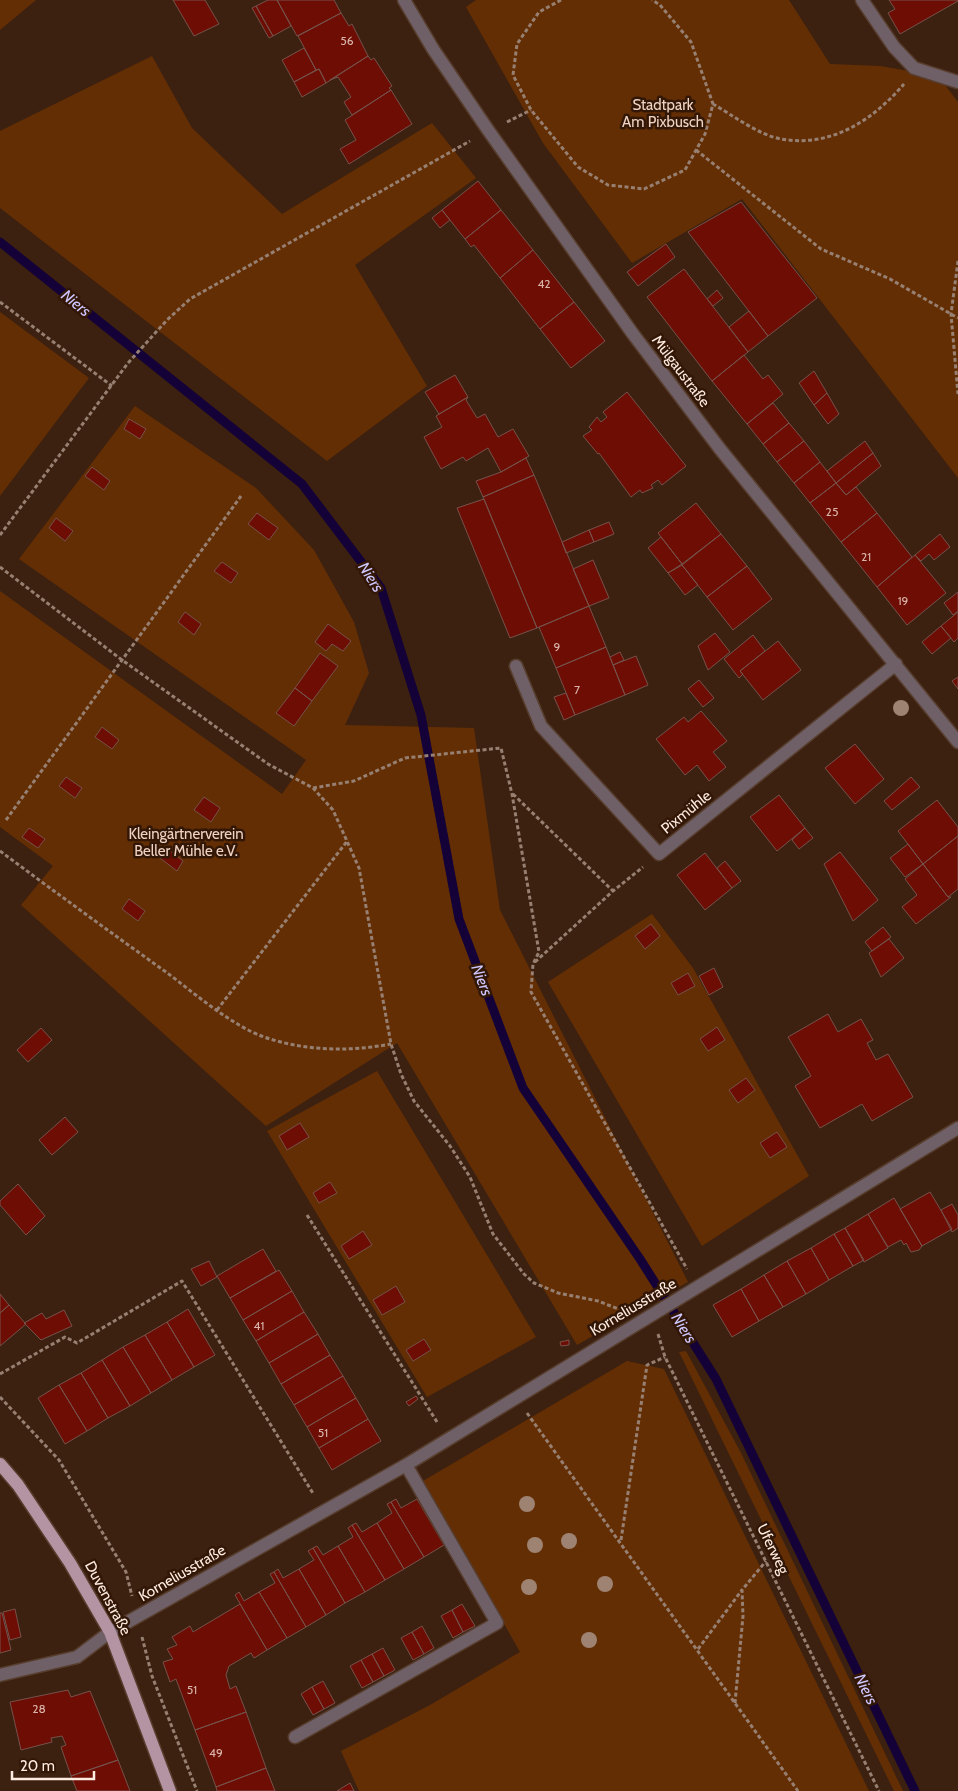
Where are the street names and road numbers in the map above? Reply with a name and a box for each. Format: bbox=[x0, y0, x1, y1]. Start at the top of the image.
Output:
street label: Mülgaustraße bbox=[648, 332, 714, 411]
street label: Pixmühle bbox=[657, 786, 715, 838]
street label: Korneliusstraße bbox=[587, 1274, 680, 1340]
street label: Uferweg bbox=[753, 1521, 793, 1578]
street label: Korneliusstraße bbox=[135, 1541, 229, 1605]
street label: Duvenstraße bbox=[81, 1558, 135, 1638]

